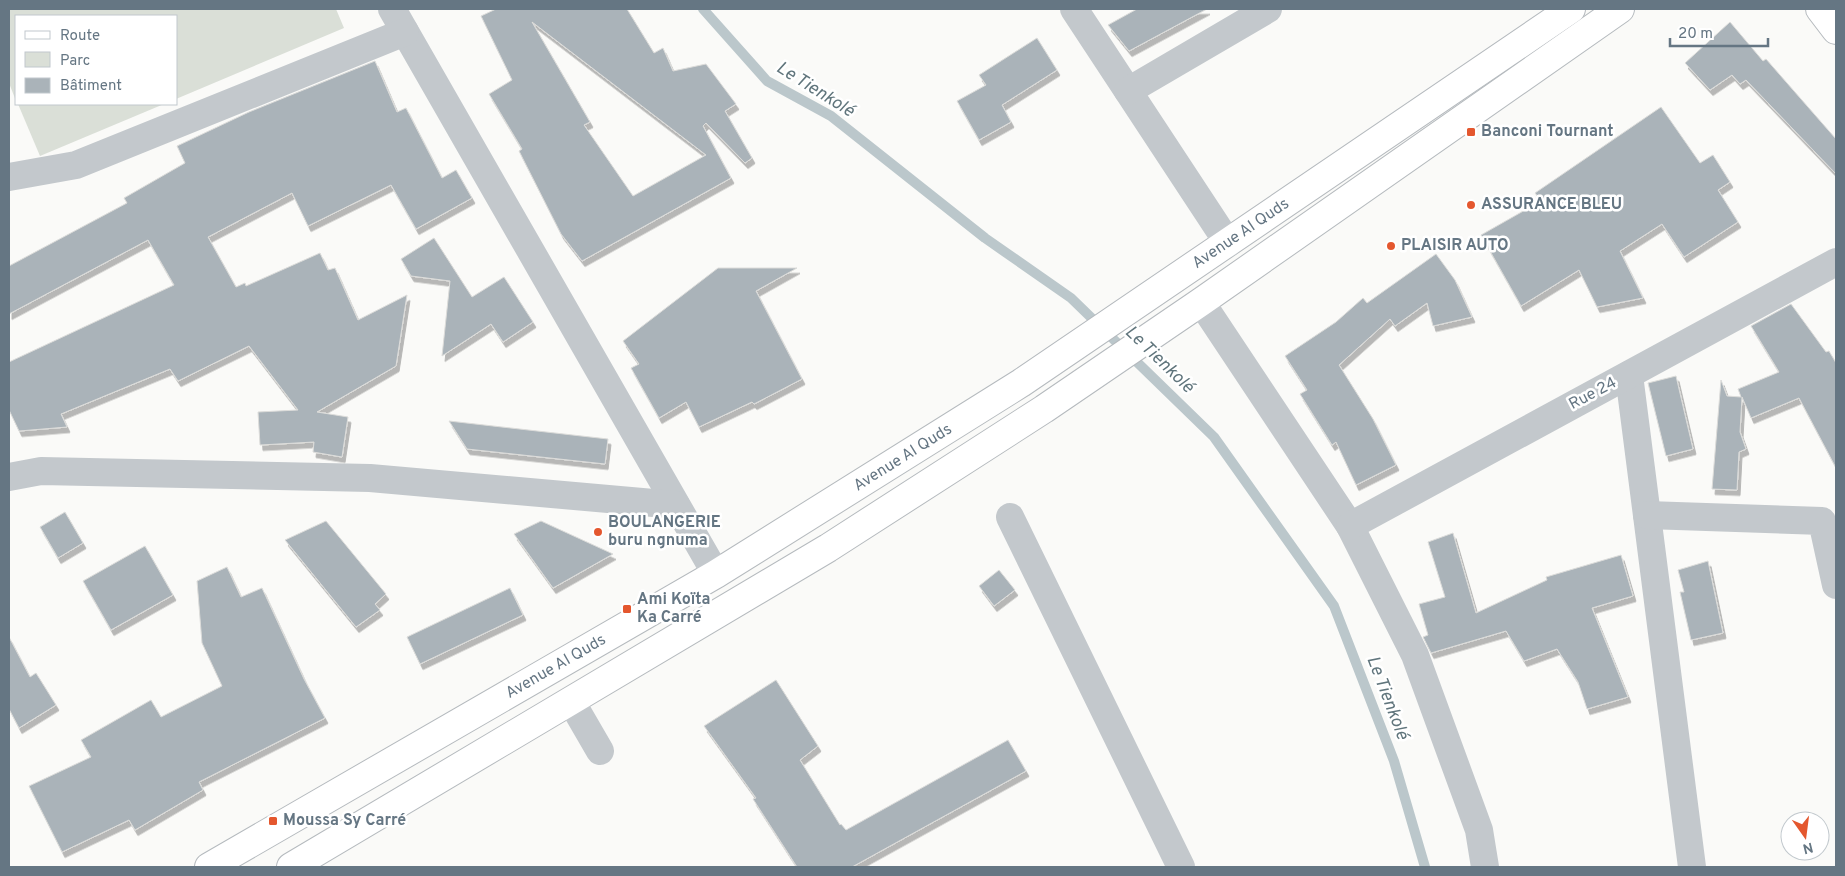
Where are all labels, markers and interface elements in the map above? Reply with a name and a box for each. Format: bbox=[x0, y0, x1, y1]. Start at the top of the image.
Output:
legend bbox=[15, 15, 178, 105]
scale bar bbox=[1670, 15, 1768, 47]
text: 20 m bbox=[1678, 25, 1713, 44]
text: Route bbox=[60, 27, 100, 46]
text: Parc bbox=[60, 52, 90, 71]
water label: Le Tienkolé bbox=[772, 57, 860, 124]
text: Bâtiment bbox=[60, 77, 122, 96]
place label: Banconi Tournant bbox=[1481, 122, 1614, 142]
marker: Banconi Tournant bbox=[1465, 126, 1477, 138]
street label: Avenue Al Quds bbox=[1189, 194, 1293, 274]
place label: ASSURANCE BLEU bbox=[1481, 195, 1622, 215]
marker: ASSURANCE BLEU bbox=[1465, 199, 1477, 211]
place label: PLAISIR AUTO bbox=[1401, 236, 1509, 256]
marker: PLAISIR AUTO bbox=[1385, 240, 1397, 252]
water label: Le Tienkolé bbox=[1119, 321, 1200, 400]
street label: Rue 24 bbox=[1566, 373, 1620, 415]
street label: Avenue Al Quds bbox=[850, 420, 956, 496]
place label: BOULANGERIE buru ngnuma bbox=[608, 513, 721, 551]
marker: BOULANGERIE buru ngnuma bbox=[592, 526, 604, 538]
place label: Ami Koïta Ka Carré bbox=[637, 590, 710, 628]
marker: Ami Koïta Ka Carré bbox=[621, 603, 633, 615]
street label: Avenue Al Quds bbox=[502, 630, 610, 704]
water label: Le Tienkolé bbox=[1361, 653, 1414, 745]
place label: Moussa Sy Carré bbox=[283, 811, 406, 831]
north arrow bbox=[1780, 811, 1830, 861]
marker: Moussa Sy Carré bbox=[267, 815, 279, 827]
text: N bbox=[1801, 838, 1815, 857]

